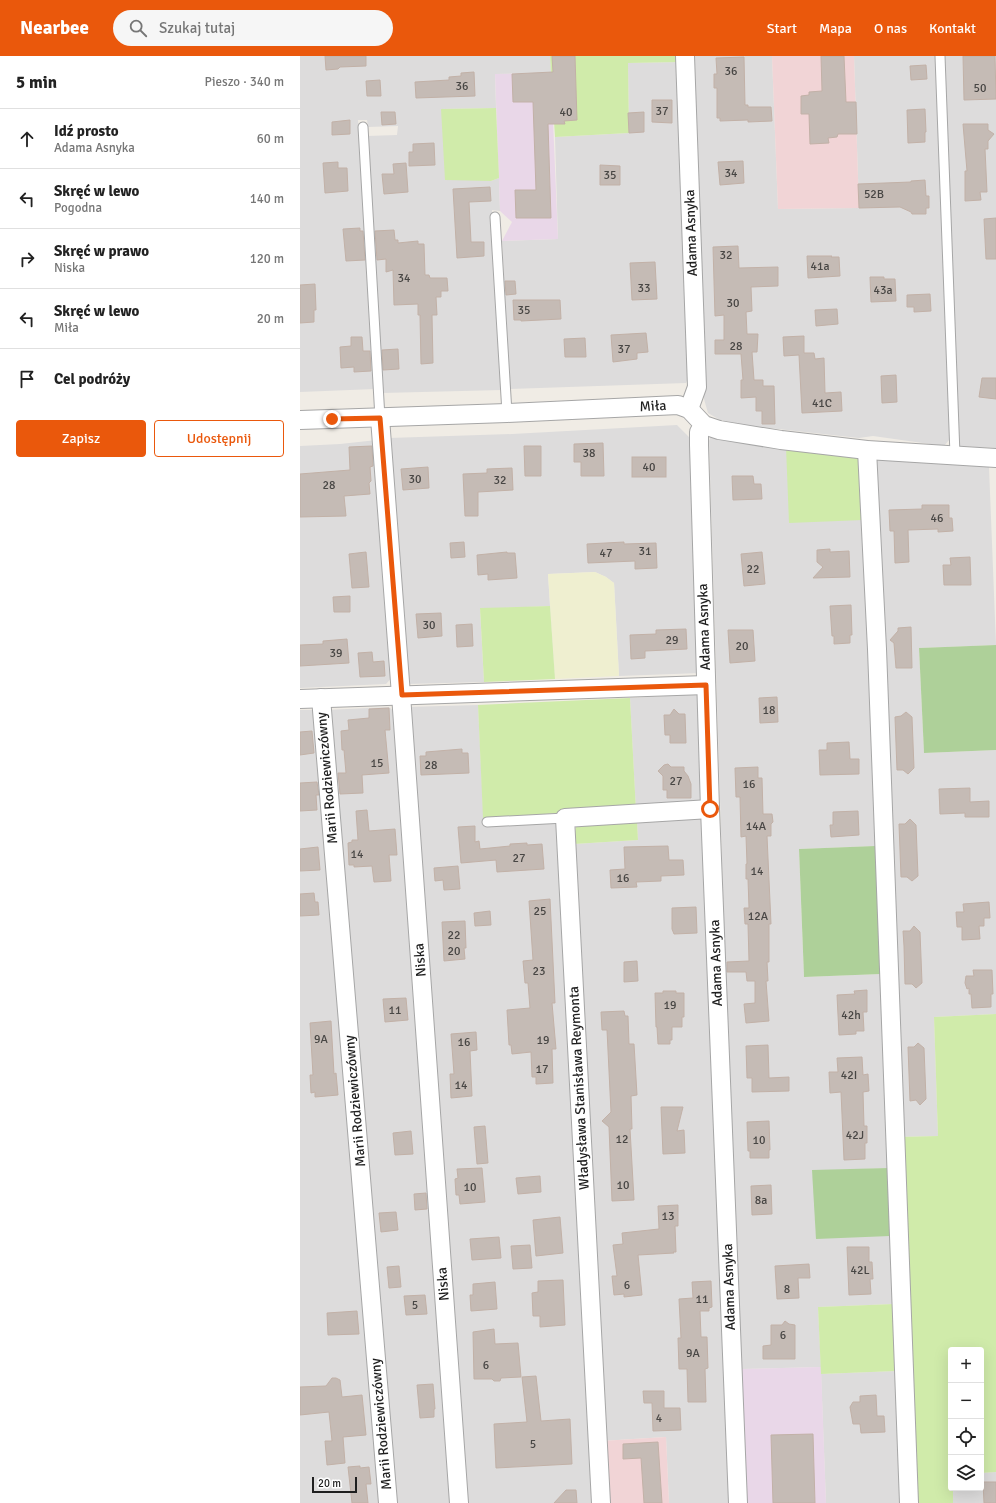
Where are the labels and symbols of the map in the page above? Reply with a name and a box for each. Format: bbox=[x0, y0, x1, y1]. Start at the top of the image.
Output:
house number: 36 bbox=[725, 64, 737, 79]
house number: 36 bbox=[456, 79, 468, 94]
house number: 50 bbox=[974, 81, 986, 96]
house number: 37 bbox=[656, 104, 668, 119]
house number: 40 bbox=[560, 105, 572, 120]
house number: 34 bbox=[725, 166, 738, 181]
house number: 35 bbox=[604, 168, 616, 183]
house number: 52B bbox=[864, 187, 884, 202]
street label: Adama Asnyka bbox=[681, 189, 701, 277]
house number: 32 bbox=[720, 248, 732, 263]
house number: 41a bbox=[810, 259, 830, 274]
house number: 34 bbox=[398, 271, 411, 286]
house number: 33 bbox=[638, 281, 650, 296]
house number: 43a bbox=[873, 283, 893, 298]
house number: 30 bbox=[727, 296, 739, 311]
house number: 35 bbox=[518, 303, 530, 318]
house number: 28 bbox=[730, 339, 742, 354]
house number: 37 bbox=[618, 342, 630, 357]
house number: 41C bbox=[812, 396, 832, 411]
street label: Miła bbox=[639, 397, 667, 415]
route end bbox=[323, 410, 341, 428]
house number: 38 bbox=[583, 446, 595, 461]
house number: 40 bbox=[643, 460, 655, 475]
house number: 30 bbox=[409, 472, 421, 487]
house number: 32 bbox=[494, 473, 506, 488]
house number: 28 bbox=[323, 478, 335, 493]
house number: 46 bbox=[931, 511, 943, 526]
house number: 31 bbox=[639, 544, 651, 559]
house number: 47 bbox=[600, 546, 612, 561]
house number: 22 bbox=[747, 562, 759, 577]
street label: Adama Asnyka bbox=[694, 583, 714, 671]
house number: 30 bbox=[423, 618, 435, 633]
house number: 29 bbox=[666, 633, 678, 648]
house number: 20 bbox=[736, 639, 748, 654]
house number: 39 bbox=[330, 646, 342, 661]
house number: 18 bbox=[763, 703, 775, 718]
street label: Marii Rodziewiczówny bbox=[313, 711, 341, 845]
house number: 15 bbox=[371, 756, 383, 771]
house number: 28 bbox=[425, 758, 437, 773]
house number: 27 bbox=[670, 774, 682, 789]
house number: 16 bbox=[743, 777, 755, 792]
route start bbox=[701, 800, 719, 818]
house number: 14A bbox=[746, 819, 767, 834]
house number: 14 bbox=[351, 847, 364, 862]
house number: 27 bbox=[513, 851, 525, 866]
house number: 14 bbox=[751, 864, 764, 879]
house number: 16 bbox=[617, 871, 629, 886]
house number: 25 bbox=[534, 904, 546, 919]
house number: 12A bbox=[748, 909, 769, 924]
street label: Adama Asnyka bbox=[706, 919, 726, 1007]
house number: 22 bbox=[448, 928, 460, 943]
street label: Niska bbox=[410, 943, 430, 977]
house number: 20 bbox=[448, 944, 460, 959]
house number: 23 bbox=[533, 964, 545, 979]
street label: Władysława Stanisława Reymonta bbox=[565, 986, 593, 1190]
house number: 19 bbox=[664, 998, 676, 1013]
house number: 11 bbox=[389, 1003, 401, 1018]
house number: 42h bbox=[841, 1008, 861, 1023]
house number: 9A bbox=[314, 1032, 329, 1047]
house number: 19 bbox=[537, 1033, 549, 1048]
street label: Marii Rodziewiczówny bbox=[341, 1034, 369, 1168]
house number: 16 bbox=[458, 1035, 470, 1050]
house number: 17 bbox=[536, 1062, 548, 1077]
house number: 42I bbox=[841, 1068, 857, 1083]
house number: 14 bbox=[455, 1078, 468, 1093]
house number: 42J bbox=[846, 1128, 864, 1143]
house number: 12 bbox=[616, 1132, 628, 1147]
house number: 10 bbox=[753, 1133, 765, 1148]
house number: 10 bbox=[617, 1178, 629, 1193]
house number: 10 bbox=[464, 1180, 476, 1195]
house number: 8a bbox=[755, 1193, 767, 1208]
house number: 13 bbox=[662, 1209, 674, 1224]
street label: Adama Asnyka bbox=[719, 1243, 739, 1331]
house number: 42L bbox=[850, 1263, 870, 1278]
street label: Niska bbox=[433, 1267, 453, 1301]
house number: 6 bbox=[624, 1278, 630, 1293]
house number: 8 bbox=[784, 1282, 790, 1297]
house number: 11 bbox=[696, 1292, 708, 1307]
house number: 5 bbox=[412, 1298, 418, 1313]
house number: 6 bbox=[780, 1328, 786, 1343]
house number: 9A bbox=[686, 1346, 701, 1361]
street label: Marii Rodziewiczówny bbox=[367, 1357, 395, 1491]
house number: 6 bbox=[483, 1358, 489, 1373]
house number: 4 bbox=[656, 1411, 663, 1426]
house number: 5 bbox=[530, 1437, 536, 1452]
scale bar bbox=[312, 1475, 357, 1494]

